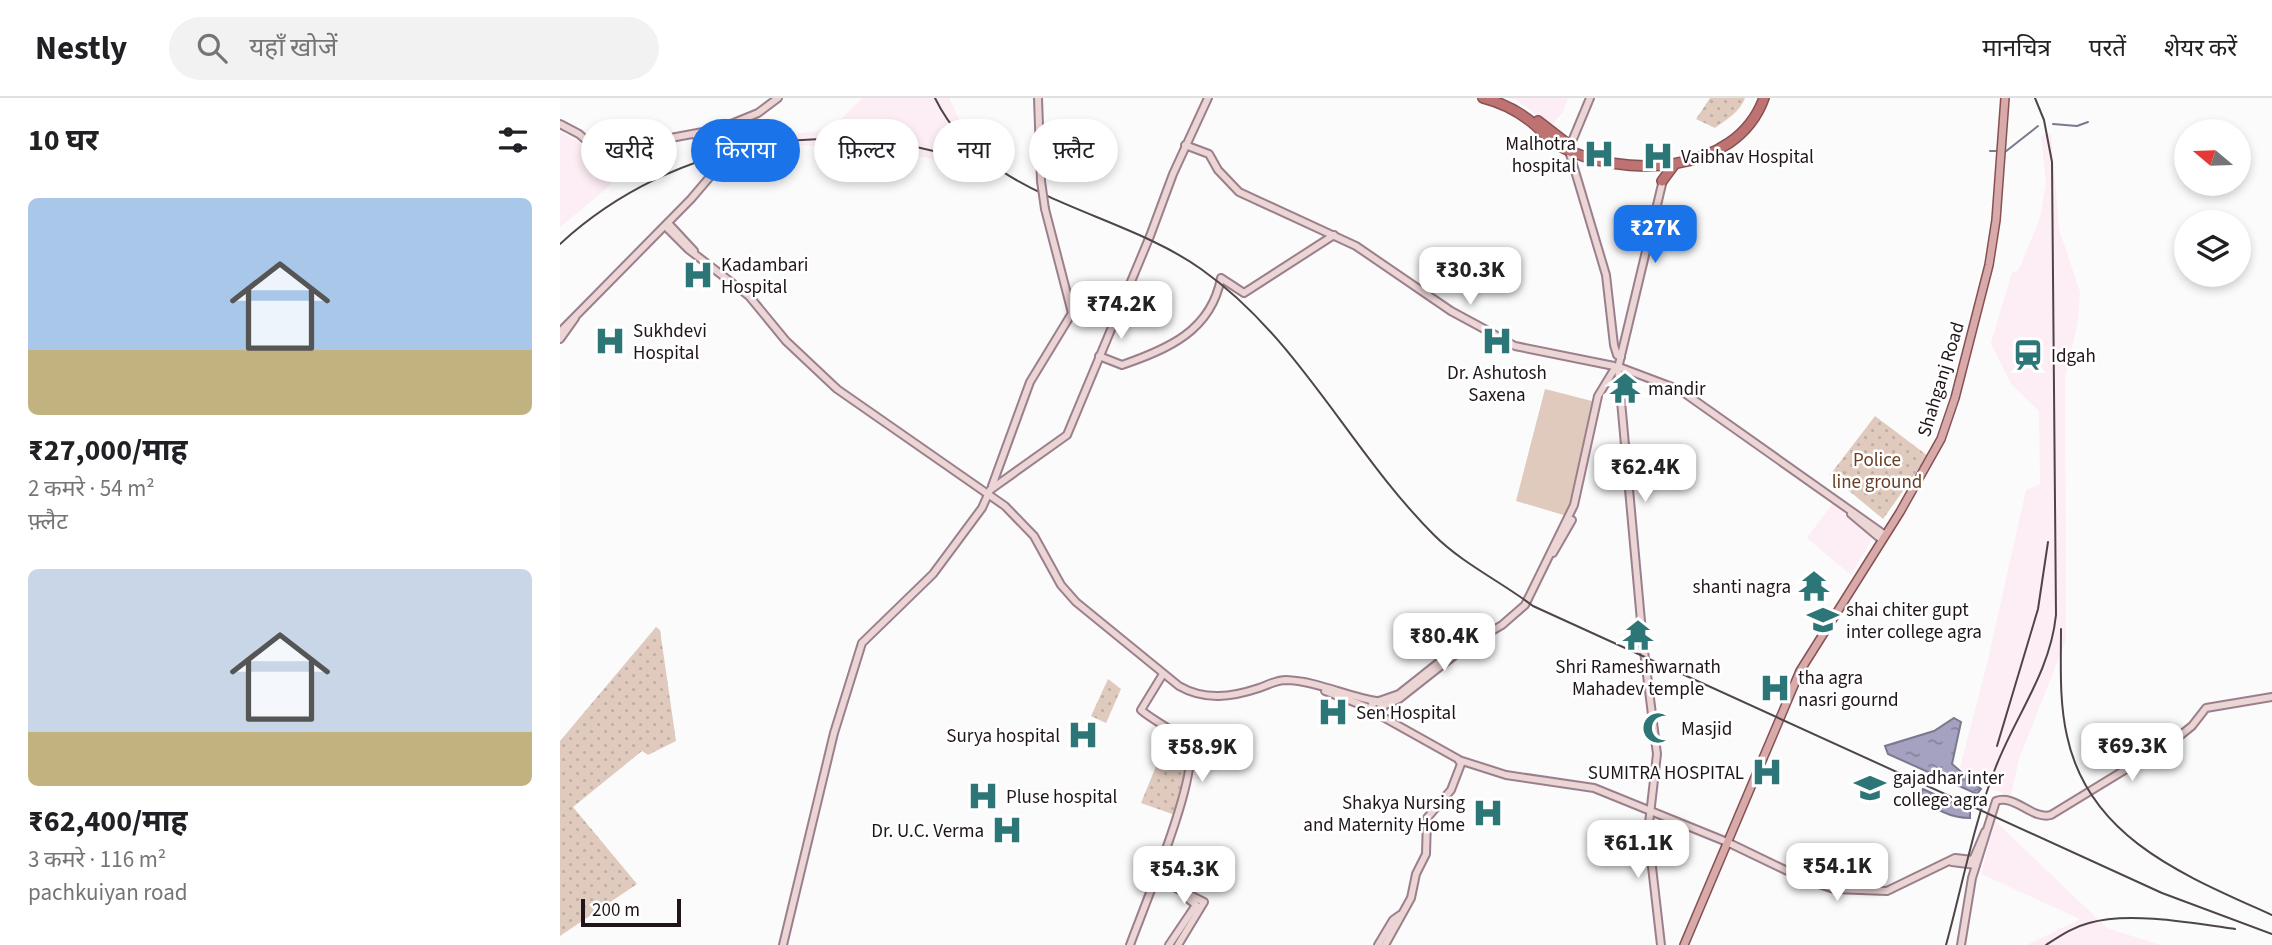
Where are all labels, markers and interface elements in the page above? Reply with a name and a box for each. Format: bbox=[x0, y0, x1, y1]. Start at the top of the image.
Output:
search box bbox=[169, 17, 659, 80]
text: Nestly bbox=[35, 25, 127, 72]
icon: search bbox=[193, 29, 231, 67]
text: यहाँ खोजें bbox=[249, 29, 337, 66]
text: मानचित्र bbox=[1982, 31, 2051, 66]
text: परतें bbox=[2089, 31, 2126, 66]
text: शेयर करें bbox=[2164, 31, 2237, 66]
text: 10 घर bbox=[28, 119, 98, 162]
chip: खरीदें bbox=[581, 119, 677, 182]
chip: किराया bbox=[691, 119, 800, 182]
chip: फ़िल्टर bbox=[814, 119, 919, 182]
chip: नया bbox=[933, 119, 1015, 182]
chip: फ़्लैट bbox=[1029, 119, 1118, 182]
north arrow bbox=[2174, 119, 2250, 196]
map controls bbox=[2174, 119, 2251, 287]
icon: filters bbox=[494, 121, 532, 159]
place label: Malhotra hospital bbox=[1505, 131, 1576, 180]
hospital icon: Malhotra hospital bbox=[1582, 137, 1616, 171]
hospital icon: Vaibhav Hospital bbox=[1641, 139, 1675, 173]
place label: Vaibhav Hospital bbox=[1681, 144, 1814, 171]
pin: ₹27K bbox=[1614, 206, 1696, 265]
button: layers bbox=[2174, 210, 2251, 287]
text: ₹27K bbox=[1630, 211, 1680, 244]
icon: home bbox=[217, 243, 343, 369]
pin: ₹30.3K bbox=[1413, 248, 1527, 307]
place label: Kadambari Hospital bbox=[721, 252, 809, 301]
text: ₹30.3K bbox=[1435, 253, 1505, 286]
hospital icon: Kadambari Hospital bbox=[681, 258, 715, 292]
pin: ₹74.2K bbox=[1064, 282, 1178, 341]
text: ₹74.2K bbox=[1086, 287, 1156, 320]
place label: Sukhdevi Hospital bbox=[633, 318, 707, 367]
street label: Shahganj Road bbox=[1911, 319, 1972, 440]
hospital icon: Sukhdevi Hospital bbox=[593, 324, 627, 358]
hospital icon: Dr. Ashutosh Saxena bbox=[1480, 324, 1514, 358]
station icon: Idgah bbox=[2011, 338, 2045, 372]
place label: Idgah bbox=[2051, 343, 2096, 370]
place label: Dr. Ashutosh Saxena bbox=[1447, 360, 1547, 409]
temple icon: mandir bbox=[1608, 371, 1642, 405]
place label: mandir bbox=[1648, 376, 1706, 403]
text: ₹27,000/माह bbox=[28, 429, 188, 472]
pin: ₹62.4K bbox=[1588, 444, 1702, 504]
park label: Police line ground bbox=[1832, 447, 1922, 496]
text: ₹62.4K bbox=[1610, 450, 1680, 483]
text: 2 कमरे · 54 m² bbox=[28, 472, 155, 505]
text: फ़्लैट bbox=[28, 505, 68, 538]
temple icon: shanti nagra bbox=[1797, 569, 1831, 603]
place label: shanti nagra bbox=[1693, 574, 1791, 601]
place label: shai chiter gupt inter college agra bbox=[1846, 597, 1982, 646]
school or university icon: shai chiter gupt inter college agra bbox=[1806, 603, 1840, 637]
icon: home bbox=[217, 614, 343, 740]
pin: ₹80.4K bbox=[1387, 614, 1501, 673]
temple icon: Shri Rameshwarnath Mahadev temple bbox=[1621, 618, 1655, 652]
text: ₹80.4K bbox=[1409, 619, 1479, 652]
place label: Shri Rameshwarnath Mahadev temple bbox=[1555, 654, 1721, 703]
place label: tha agra nasri gournd bbox=[1798, 665, 1898, 714]
hospital icon: tha agra nasri gournd bbox=[1758, 671, 1792, 705]
hospital icon: Sen Hospital bbox=[1316, 695, 1350, 729]
place label: Sen Hospital bbox=[1356, 700, 1456, 727]
mosque icon: Masjid bbox=[1641, 711, 1675, 745]
place label: Masjid bbox=[1681, 716, 1732, 743]
hospital icon: Surya hospital bbox=[1066, 718, 1100, 752]
place label: Surya hospital bbox=[946, 723, 1060, 750]
pin: ₹58.9K bbox=[1145, 724, 1259, 784]
pin: ₹69.3K bbox=[2075, 724, 2189, 783]
text: ₹69.3K bbox=[2097, 729, 2167, 762]
text: ₹58.9K bbox=[1167, 730, 1237, 763]
hospital icon: SUMITRA HOSPITAL bbox=[1750, 755, 1784, 789]
place label: SUMITRA HOSPITAL bbox=[1588, 760, 1744, 787]
place label: gajadhar inter college agra bbox=[1893, 765, 2005, 814]
school or university icon: gajadhar inter college agra bbox=[1853, 771, 1887, 805]
hospital icon: Pluse hospital bbox=[966, 779, 1000, 813]
place label: Pluse hospital bbox=[1006, 784, 1117, 811]
place label: Shakya Nursing and Maternity Home bbox=[1303, 790, 1465, 839]
hospital icon: Shakya Nursing and Maternity Home bbox=[1471, 796, 1505, 830]
text: ₹62,400/माह bbox=[28, 800, 188, 843]
hospital icon: Dr. U.C. Verma bbox=[990, 813, 1024, 847]
place label: Dr. U.C. Verma bbox=[871, 818, 984, 845]
pin: ₹61.1K bbox=[1581, 820, 1695, 880]
text: ₹61.1K bbox=[1603, 826, 1673, 859]
text: 3 कमरे · 116 m² bbox=[28, 843, 166, 876]
pin: ₹54.1K bbox=[1780, 844, 1894, 903]
pin: ₹54.3K bbox=[1127, 846, 1241, 906]
text: ₹54.1K bbox=[1802, 849, 1872, 882]
text: ₹54.3K bbox=[1149, 852, 1219, 885]
text: pachkuiyan road bbox=[28, 876, 188, 909]
scale bar bbox=[581, 896, 681, 928]
text: 200 m bbox=[592, 897, 640, 924]

